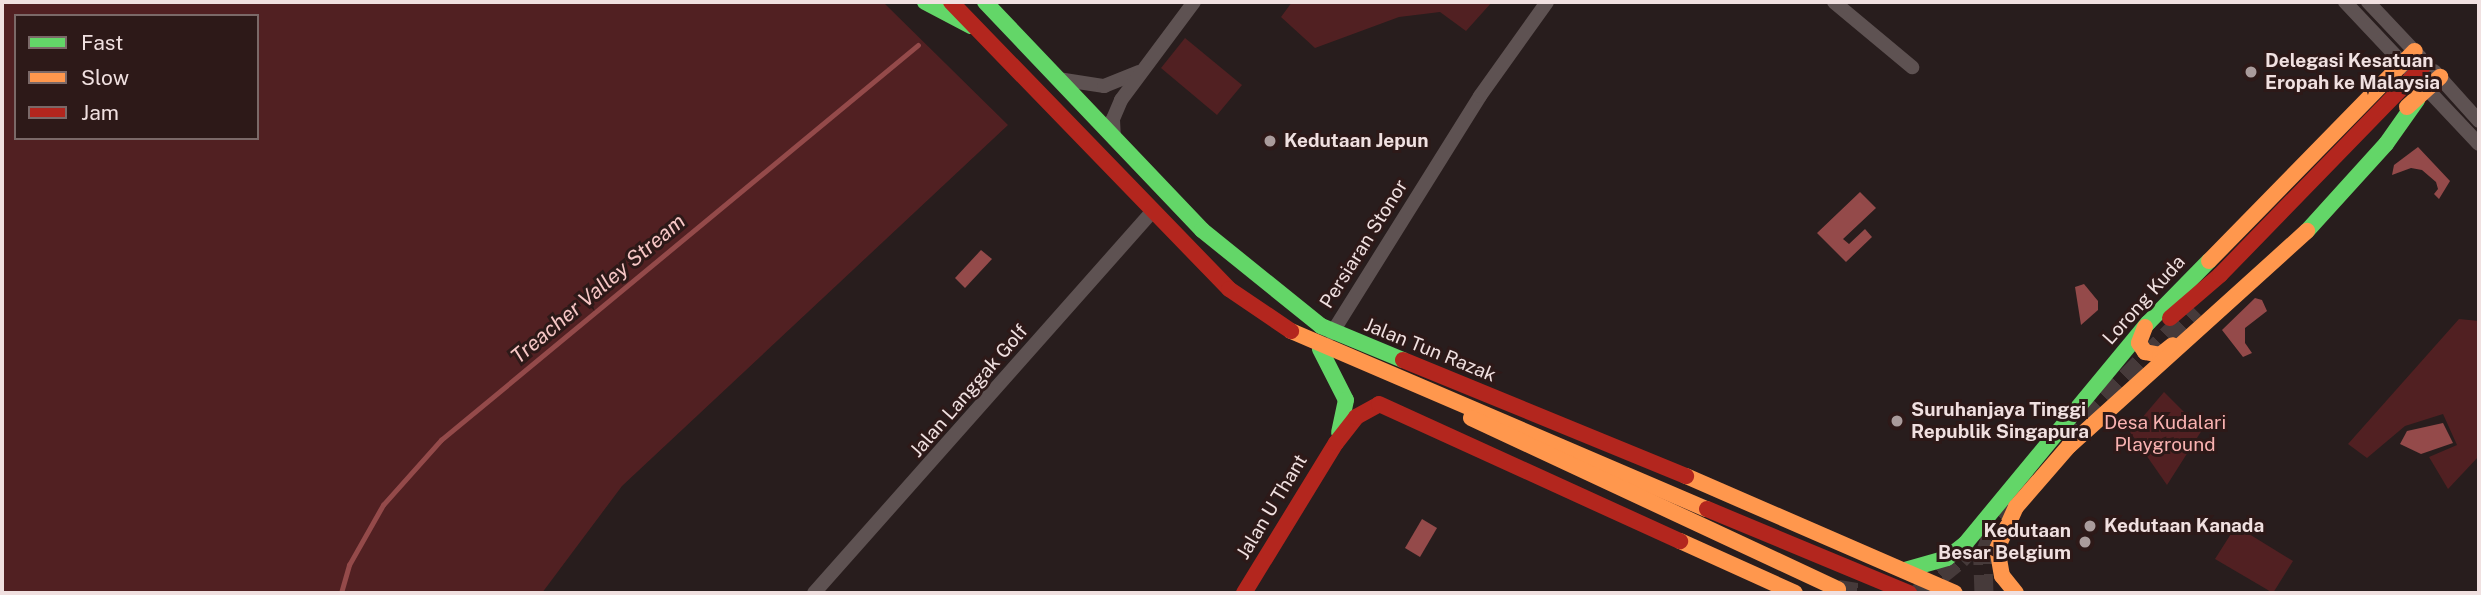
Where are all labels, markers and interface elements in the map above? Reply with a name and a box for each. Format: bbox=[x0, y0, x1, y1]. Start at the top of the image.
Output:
legend bbox=[14, 14, 259, 140]
text: Fast bbox=[81, 30, 123, 55]
place label: Delegasi Kesatuan Eropah ke Malaysia bbox=[2265, 50, 2440, 94]
marker: Delegasi Kesatuan Eropah ke Malaysia bbox=[2243, 64, 2259, 80]
text: Slow bbox=[81, 65, 129, 90]
text: Jam bbox=[81, 100, 119, 125]
place label: Kedutaan Jepun bbox=[1284, 130, 1428, 152]
marker: Kedutaan Jepun bbox=[1262, 133, 1278, 149]
street label: Persiaran Stonor bbox=[1315, 175, 1413, 313]
water label: Treacher Valley Stream bbox=[506, 209, 690, 369]
street label: Lorong Kuda bbox=[2098, 251, 2190, 349]
street label: Jalan Tun Razak bbox=[1361, 313, 1499, 387]
street label: Jalan Langgak Golf bbox=[905, 320, 1033, 462]
place label: Suruhanjaya Tinggi Republik Singapura bbox=[1911, 399, 2089, 443]
park label: Desa Kudalari Playground bbox=[2104, 412, 2226, 456]
marker: Suruhanjaya Tinggi Republik Singapura bbox=[1889, 413, 1905, 429]
street label: Jalan U Thant bbox=[1232, 450, 1312, 564]
place label: Kedutaan Kanada bbox=[2104, 515, 2264, 537]
marker: Kedutaan Kanada bbox=[2082, 518, 2098, 534]
place label: Kedutaan Besar Belgium bbox=[1938, 520, 2071, 564]
marker: Kedutaan Besar Belgium bbox=[2077, 534, 2093, 550]

